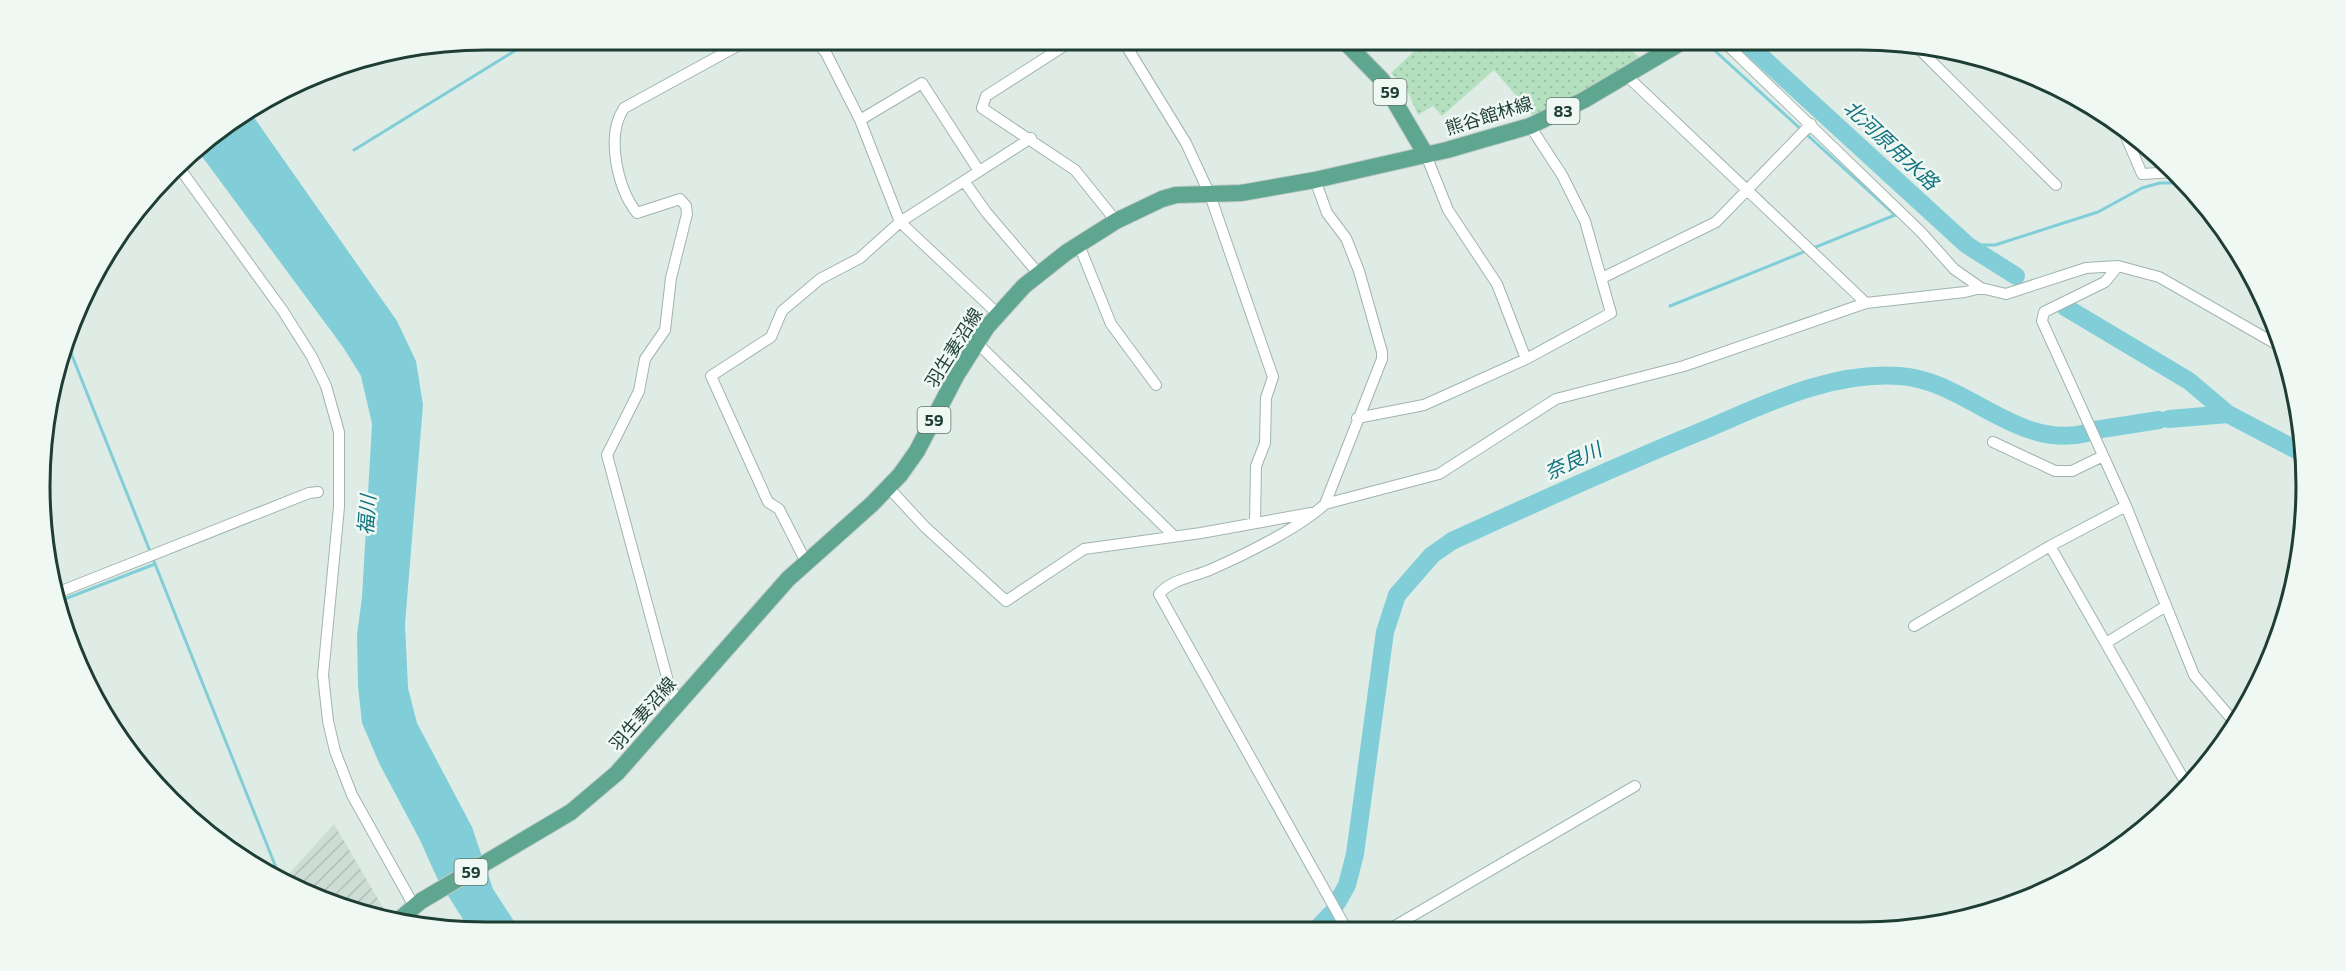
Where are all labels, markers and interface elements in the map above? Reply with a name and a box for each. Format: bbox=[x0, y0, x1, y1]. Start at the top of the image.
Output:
road number: 59 bbox=[1374, 79, 1406, 105]
street label: 熊谷館林線 bbox=[1442, 91, 1535, 139]
water label: 北河原用水路 bbox=[1840, 95, 1945, 195]
road number: 83 bbox=[1546, 98, 1580, 124]
street label: 羽生妻沼線 bbox=[920, 303, 986, 391]
road number: 59 bbox=[918, 407, 950, 433]
water label: 奈良川 bbox=[1540, 436, 1607, 484]
water label: 福川 bbox=[353, 492, 380, 536]
street label: 羽生妻沼線 bbox=[604, 672, 680, 755]
road number: 59 bbox=[454, 859, 488, 885]

